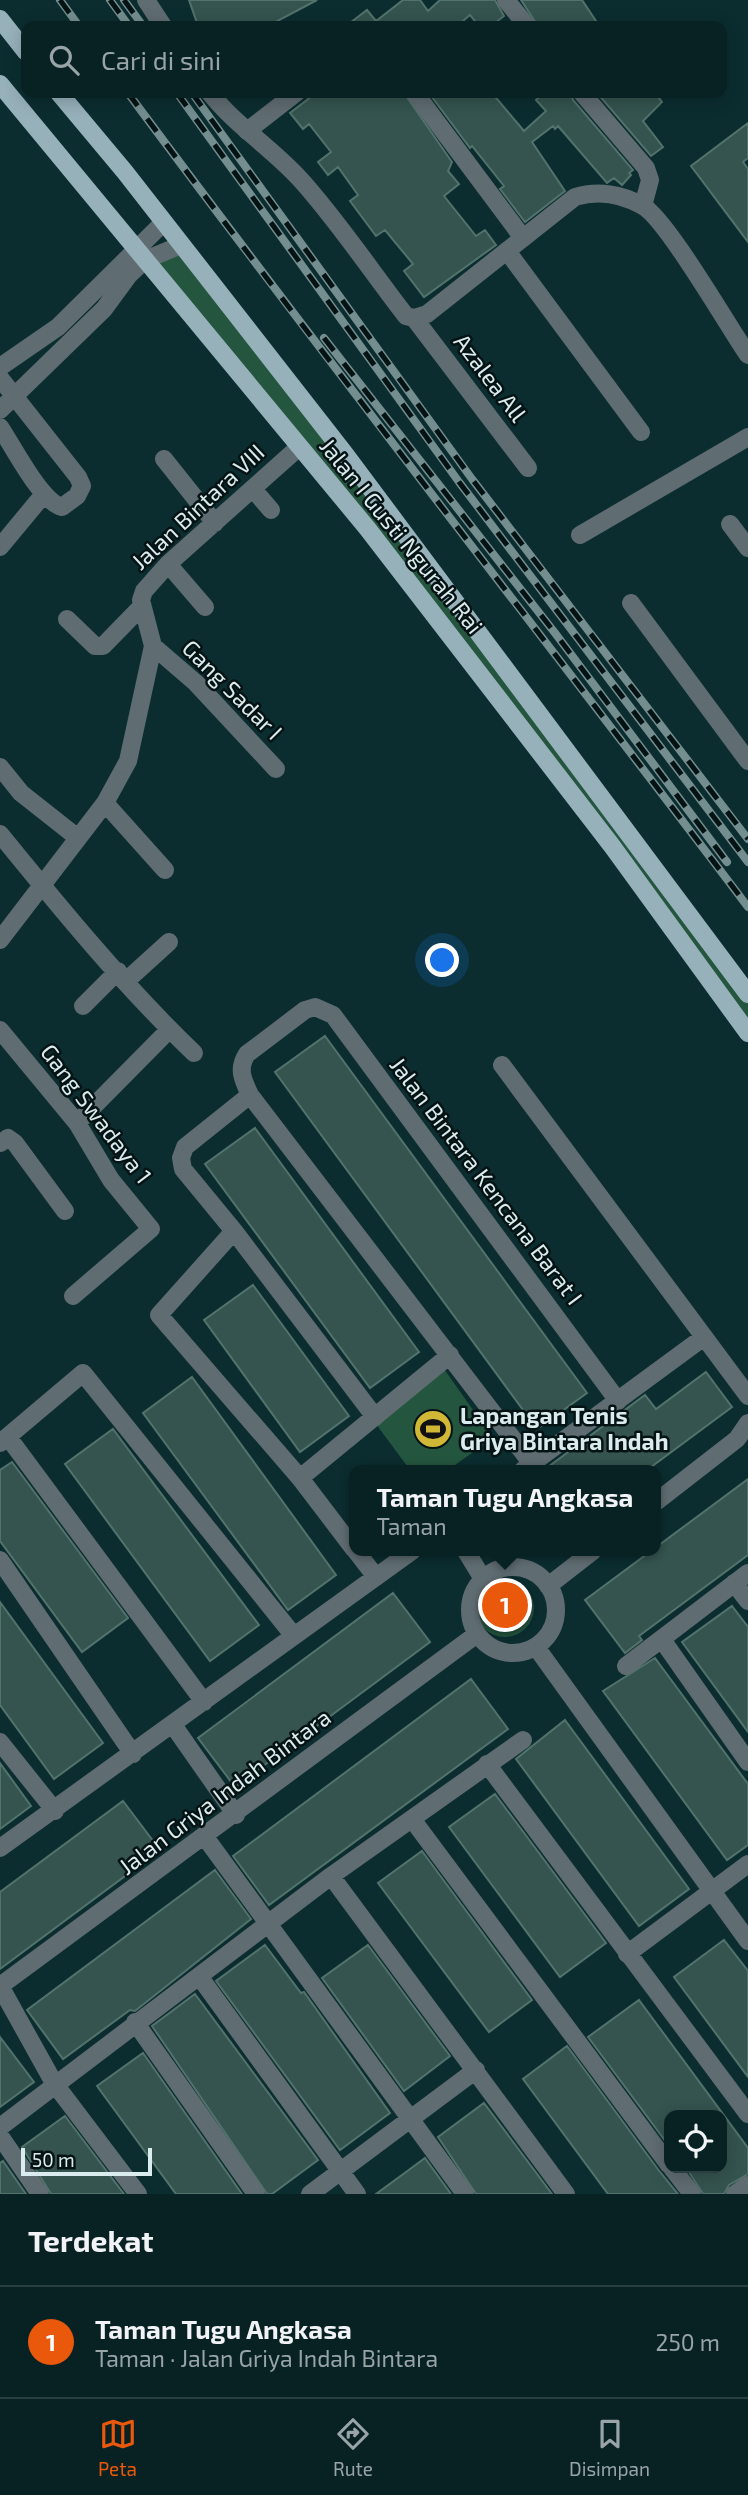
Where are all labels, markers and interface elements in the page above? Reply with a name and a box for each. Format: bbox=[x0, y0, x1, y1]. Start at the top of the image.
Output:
search box bbox=[21, 21, 727, 98]
icon: search bbox=[45, 41, 83, 79]
text: Cari di sini bbox=[101, 44, 221, 75]
street label: Azalea All bbox=[449, 328, 533, 427]
street label: Jalan I Gusti Ngurah Rai bbox=[314, 432, 489, 639]
street label: Jalan Bintara VIII bbox=[125, 438, 270, 575]
street label: Gang Sadar I bbox=[177, 634, 288, 745]
your location bbox=[425, 943, 459, 977]
street label: Gang Swadaya 1 bbox=[35, 1038, 158, 1189]
street label: Jalan Bintara Kencana Barat I bbox=[385, 1051, 589, 1310]
place label: Lapangan Tenis Griya Bintara Indah bbox=[460, 1401, 668, 1455]
sports icon: Lapangan Tenis Griya Bintara Indah bbox=[412, 1408, 454, 1450]
popup bbox=[349, 1465, 661, 1556]
text: Taman Tugu Angkasa bbox=[377, 1481, 633, 1512]
text: Taman bbox=[377, 1512, 447, 1540]
pin: 1 bbox=[482, 1579, 528, 1631]
street label: Jalan Griya Indah Bintara bbox=[113, 1702, 336, 1880]
map controls bbox=[664, 2110, 727, 2173]
button: locate bbox=[664, 2110, 727, 2173]
scale bar bbox=[21, 2145, 152, 2177]
text: 50 m bbox=[32, 2148, 75, 2171]
text: Terdekat bbox=[28, 2222, 154, 2258]
text: Taman Tugu Angkasa bbox=[95, 2313, 352, 2344]
text: 1 bbox=[46, 2328, 56, 2356]
text: 250 m bbox=[656, 2328, 720, 2356]
text: Taman · Jalan Griya Indah Bintara bbox=[95, 2344, 438, 2372]
tab: Peta bbox=[98, 2415, 137, 2480]
tab: Rute bbox=[333, 2415, 373, 2480]
tab: Disimpan bbox=[569, 2415, 650, 2480]

